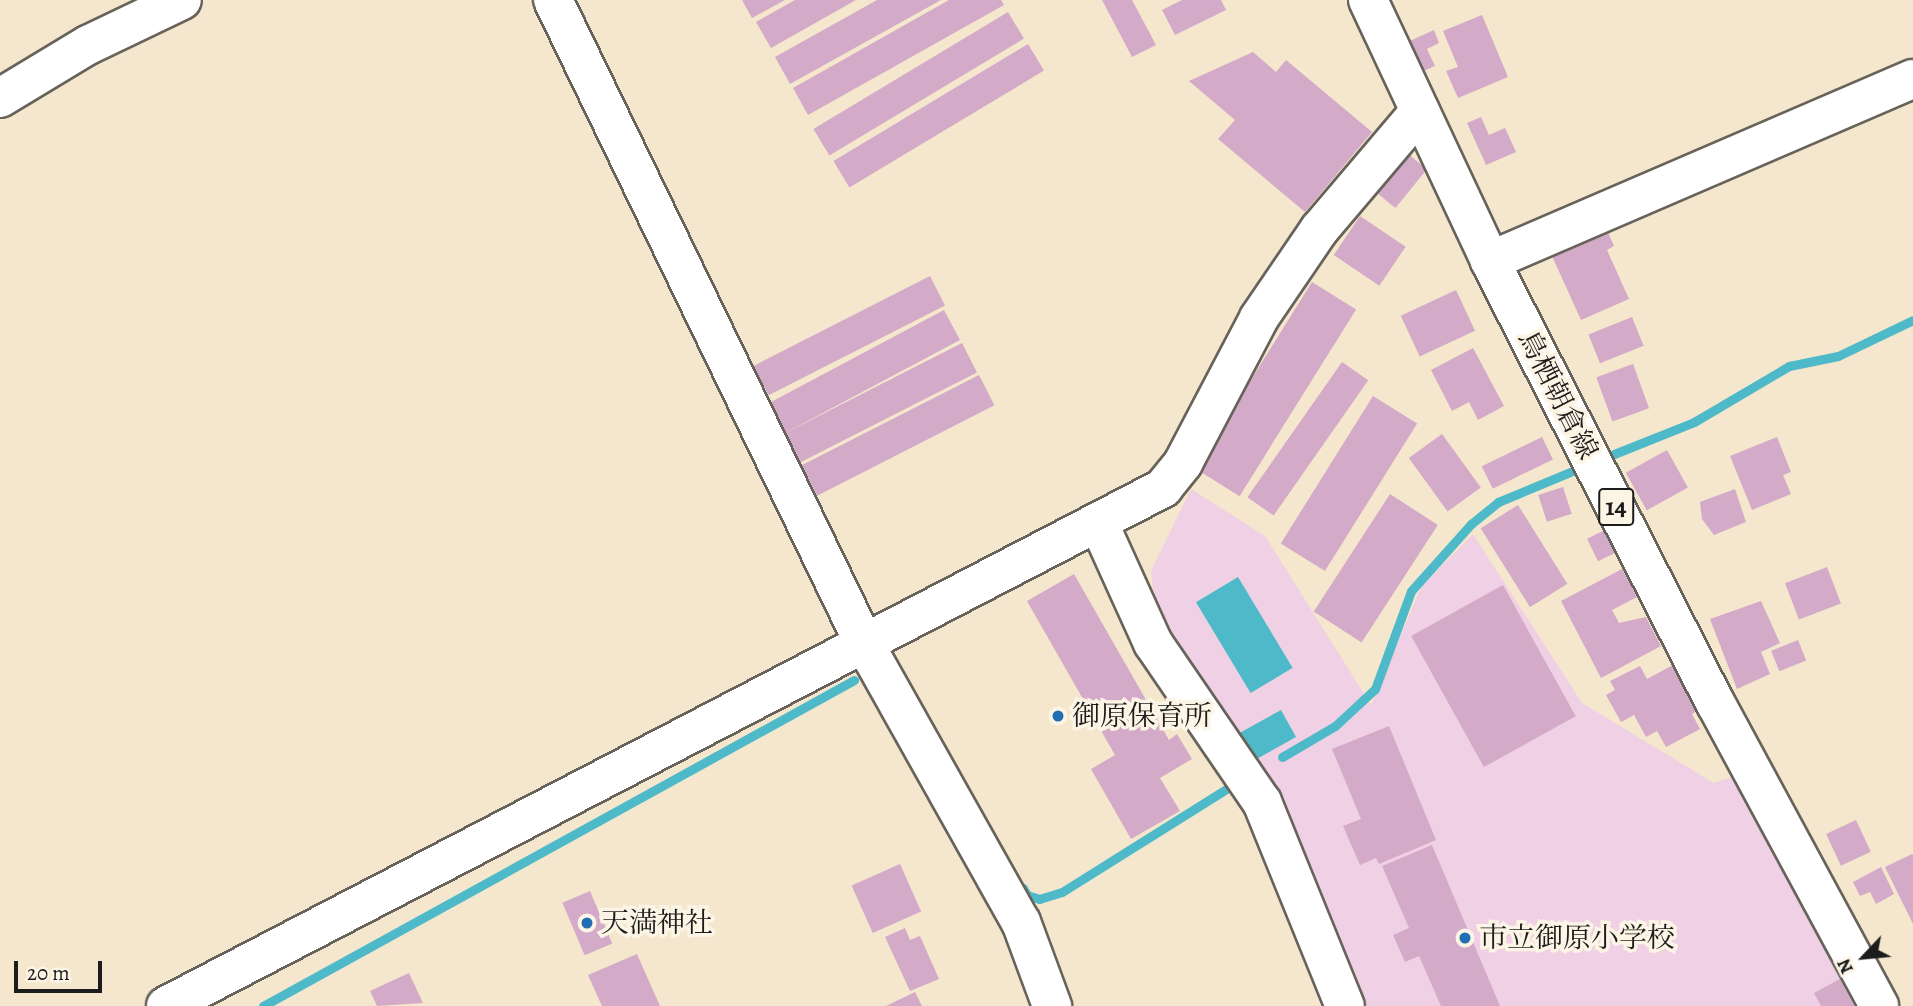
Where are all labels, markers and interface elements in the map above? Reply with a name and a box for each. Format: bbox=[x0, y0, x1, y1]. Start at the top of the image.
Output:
street label: 鳥栖朝倉線 bbox=[1511, 325, 1605, 465]
road number: 14 bbox=[1597, 485, 1635, 530]
place label: 御原保育所 bbox=[1072, 699, 1212, 733]
marker: 御原保育所 bbox=[1050, 708, 1066, 724]
place label: 天満神社 bbox=[601, 906, 713, 940]
marker: 天満神社 bbox=[579, 915, 595, 931]
place label: 市立御原小学校 bbox=[1479, 921, 1675, 955]
north arrow bbox=[1829, 922, 1899, 992]
marker: 市立御原小学校 bbox=[1457, 930, 1473, 946]
scale bar bbox=[18, 946, 105, 990]
text: N bbox=[1830, 954, 1860, 978]
text: 20 m bbox=[27, 959, 70, 987]

